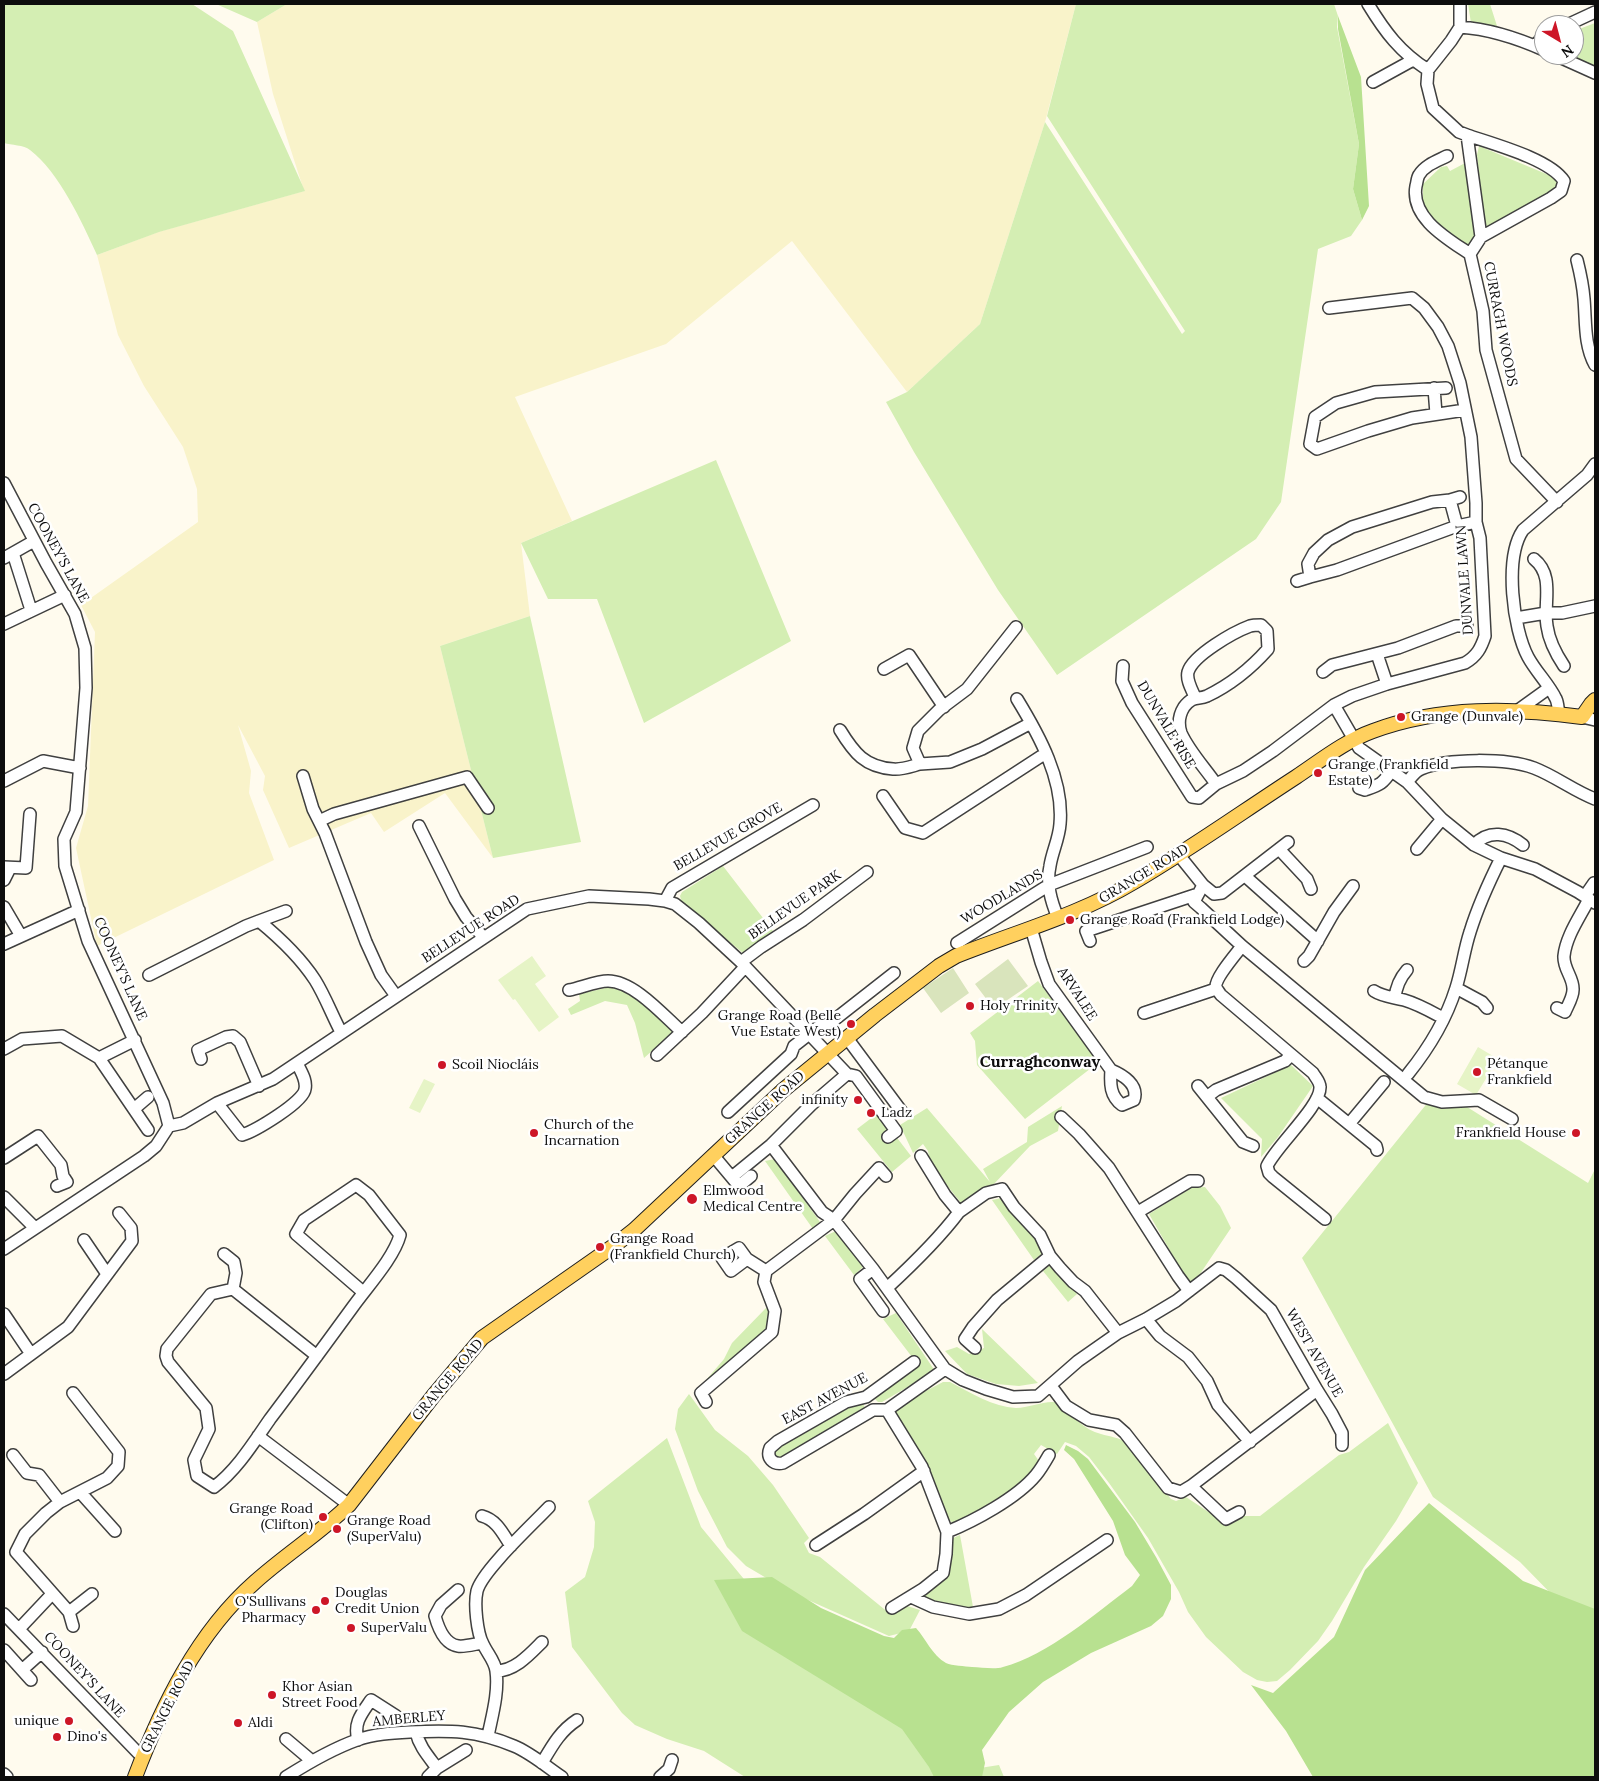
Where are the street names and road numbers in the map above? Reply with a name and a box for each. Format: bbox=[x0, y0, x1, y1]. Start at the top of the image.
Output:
street label: CURRAGH WOODS bbox=[1480, 260, 1520, 388]
street label: COONEY'S LANE bbox=[24, 500, 92, 606]
street label: DUNVALE LAWN bbox=[1453, 524, 1477, 636]
street label: DUNVALE RISE bbox=[1133, 678, 1199, 772]
street label: BELLEVUE GROVE bbox=[671, 799, 785, 875]
street label: GRANGE ROAD bbox=[1096, 841, 1192, 907]
street label: WOODLANDS bbox=[958, 866, 1046, 928]
street label: BELLEVUE PARK bbox=[745, 867, 845, 943]
street label: BELLEVUE ROAD bbox=[419, 891, 523, 967]
street label: COONEY'S LANE bbox=[90, 915, 150, 1023]
street label: ARVALEE bbox=[1054, 964, 1100, 1024]
street label: GRANGE ROAD bbox=[722, 1068, 808, 1148]
street label: WEST AVENUE bbox=[1282, 1306, 1346, 1400]
street label: GRANGE ROAD bbox=[409, 1336, 487, 1424]
street label: EAST AVENUE bbox=[780, 1370, 870, 1428]
street label: COONEY'S LANE bbox=[40, 1629, 128, 1721]
street label: GRANGE ROAD bbox=[137, 1658, 199, 1756]
street label: AMBERLEY bbox=[372, 1707, 446, 1731]

